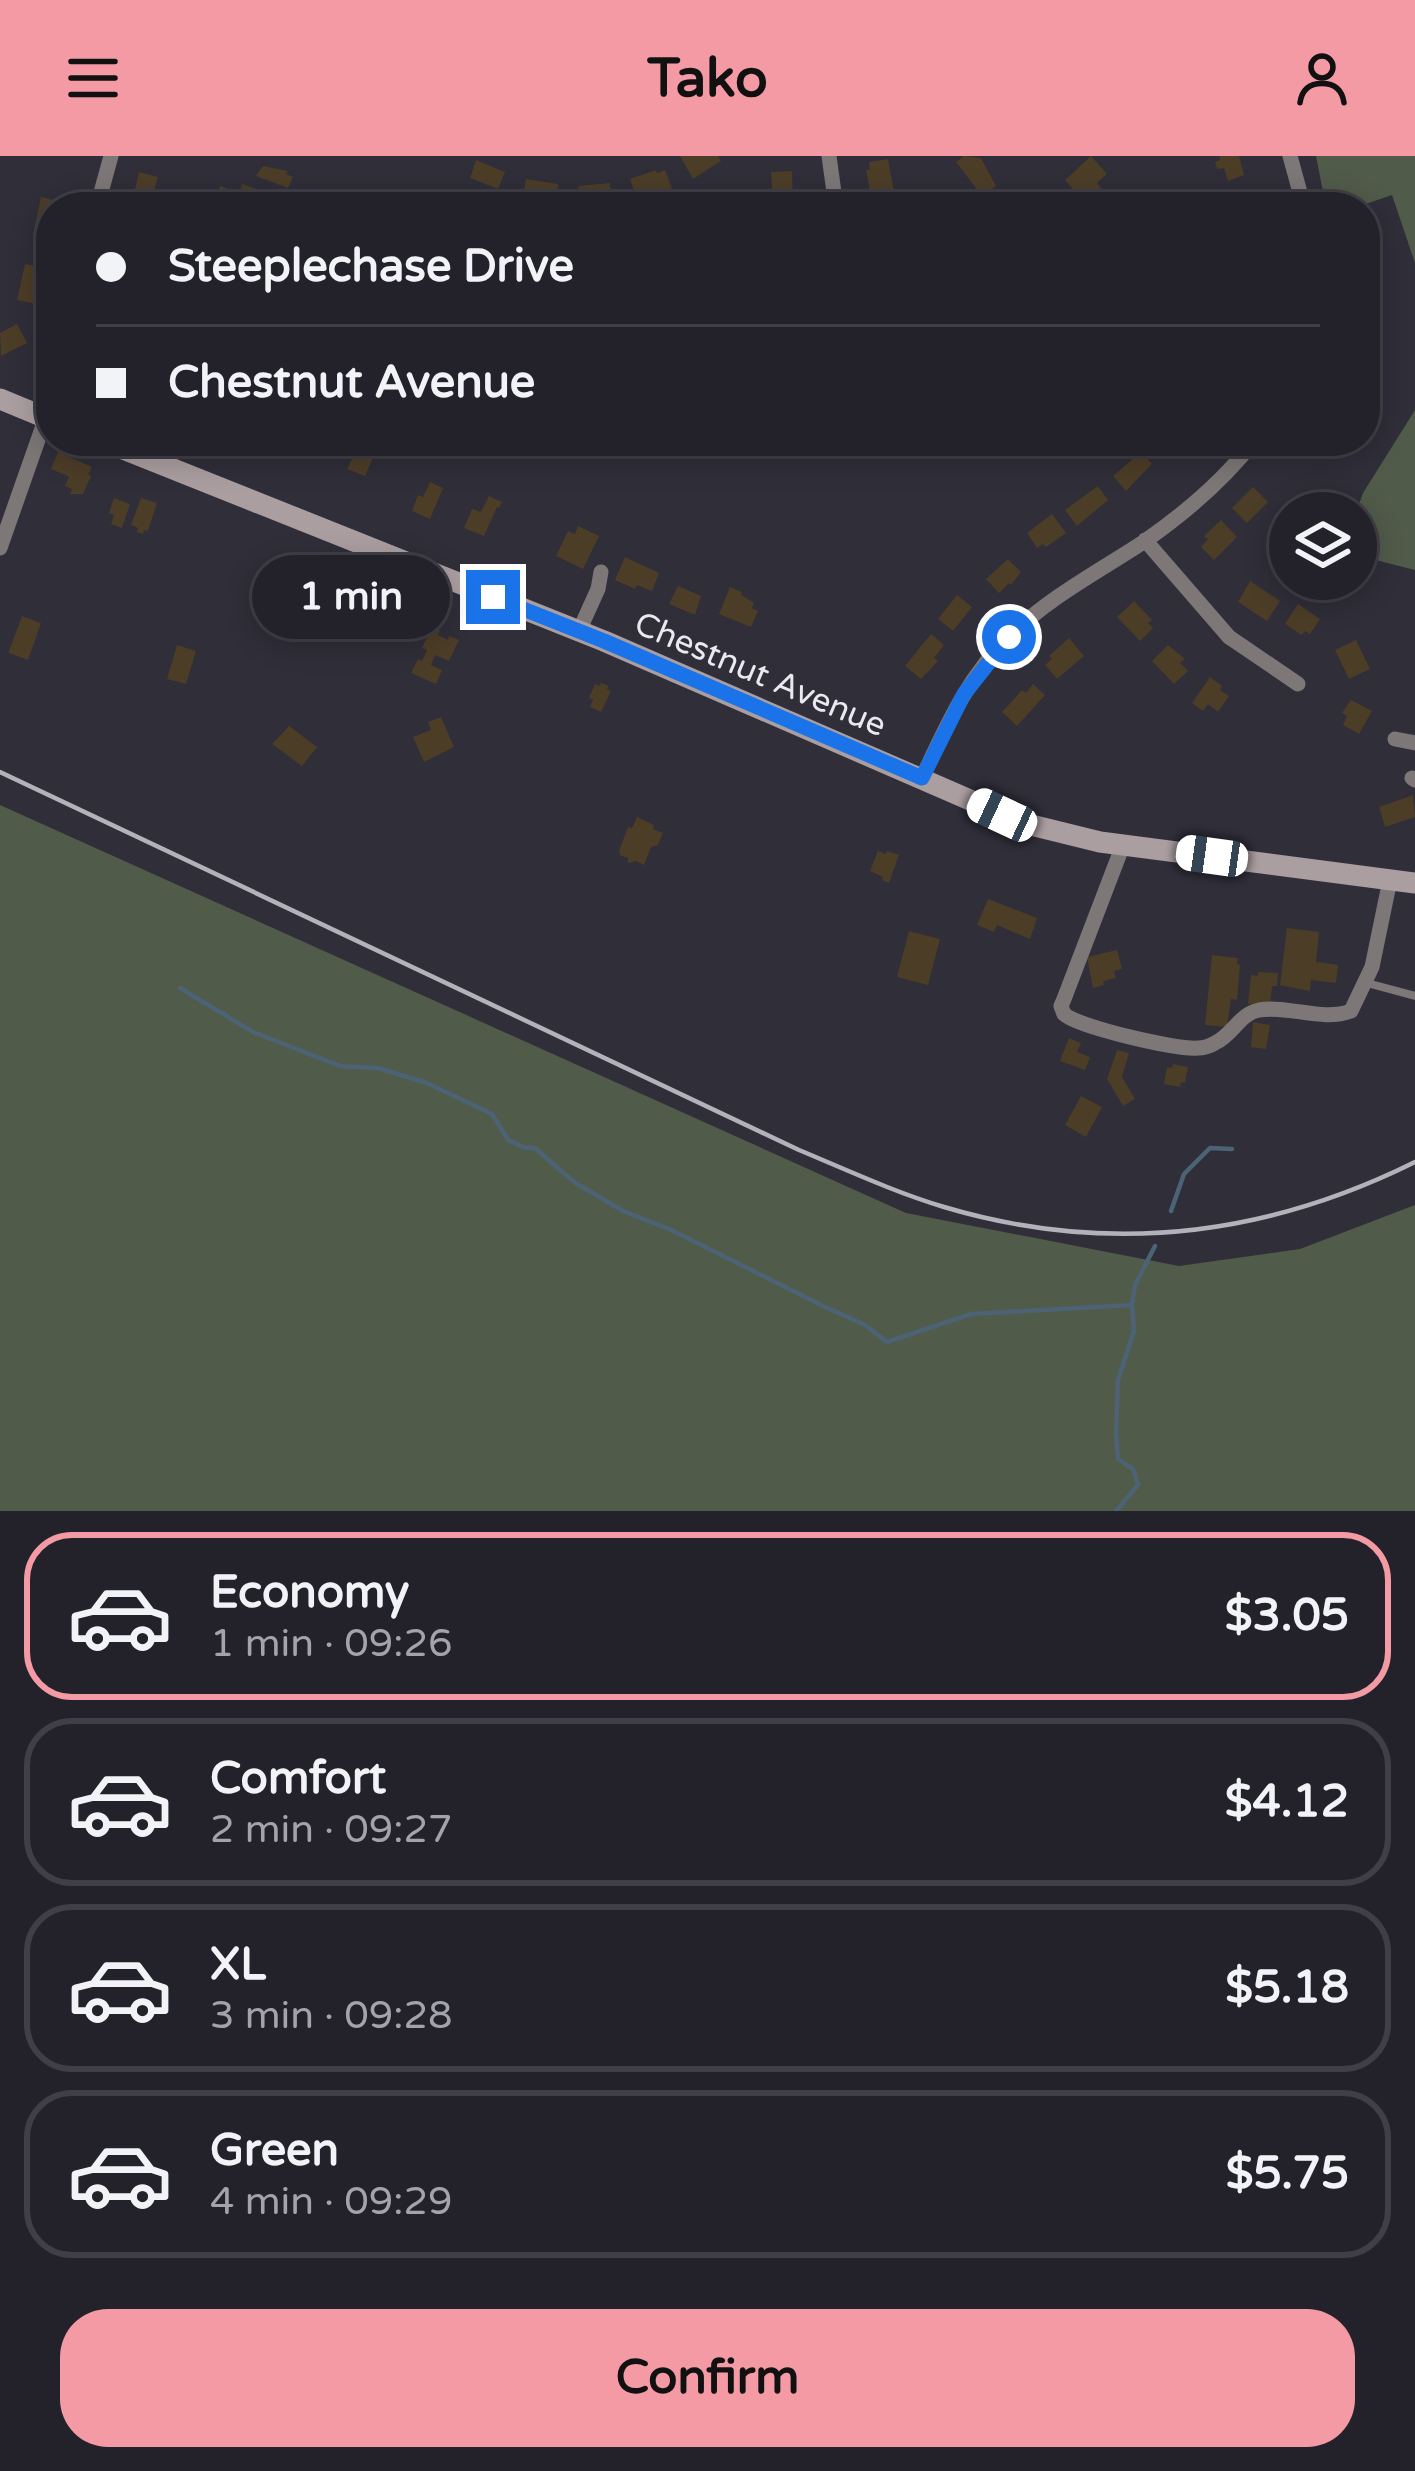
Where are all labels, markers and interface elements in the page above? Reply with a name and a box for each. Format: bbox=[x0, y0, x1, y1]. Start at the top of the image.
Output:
icon: menu bbox=[60, 45, 126, 111]
icon: person bbox=[1289, 45, 1355, 111]
text: Tako bbox=[647, 46, 768, 111]
text: Steeplechase Drive bbox=[168, 240, 574, 294]
text: Chestnut Avenue bbox=[168, 356, 535, 410]
map controls bbox=[1269, 492, 1377, 600]
button: layers bbox=[1269, 492, 1377, 600]
callout: 1 min bbox=[253, 555, 451, 639]
route end bbox=[466, 570, 520, 624]
text: 1 min bbox=[299, 573, 403, 620]
street label: Chestnut Avenue bbox=[629, 604, 892, 745]
route start bbox=[982, 610, 1036, 664]
car bbox=[962, 783, 1042, 847]
car bbox=[1174, 833, 1250, 879]
icon: car bbox=[66, 1562, 174, 1670]
text: Economy bbox=[210, 1566, 409, 1620]
text: $3.05 bbox=[1225, 1589, 1349, 1643]
text: 1 min · 09:26 bbox=[210, 1620, 452, 1667]
icon: car bbox=[66, 1748, 174, 1856]
text: Comfort bbox=[210, 1752, 386, 1806]
text: $4.12 bbox=[1225, 1775, 1349, 1829]
text: 2 min · 09:27 bbox=[210, 1806, 452, 1853]
icon: car bbox=[66, 1934, 174, 2042]
text: XL bbox=[210, 1938, 266, 1992]
text: $5.18 bbox=[1225, 1961, 1349, 2015]
text: 3 min · 09:28 bbox=[210, 1992, 452, 2039]
icon: car bbox=[66, 2120, 174, 2228]
text: Green bbox=[210, 2124, 339, 2178]
text: $5.75 bbox=[1226, 2147, 1349, 2201]
text: 4 min · 09:29 bbox=[210, 2178, 452, 2225]
button: Confirm bbox=[60, 2309, 1355, 2447]

